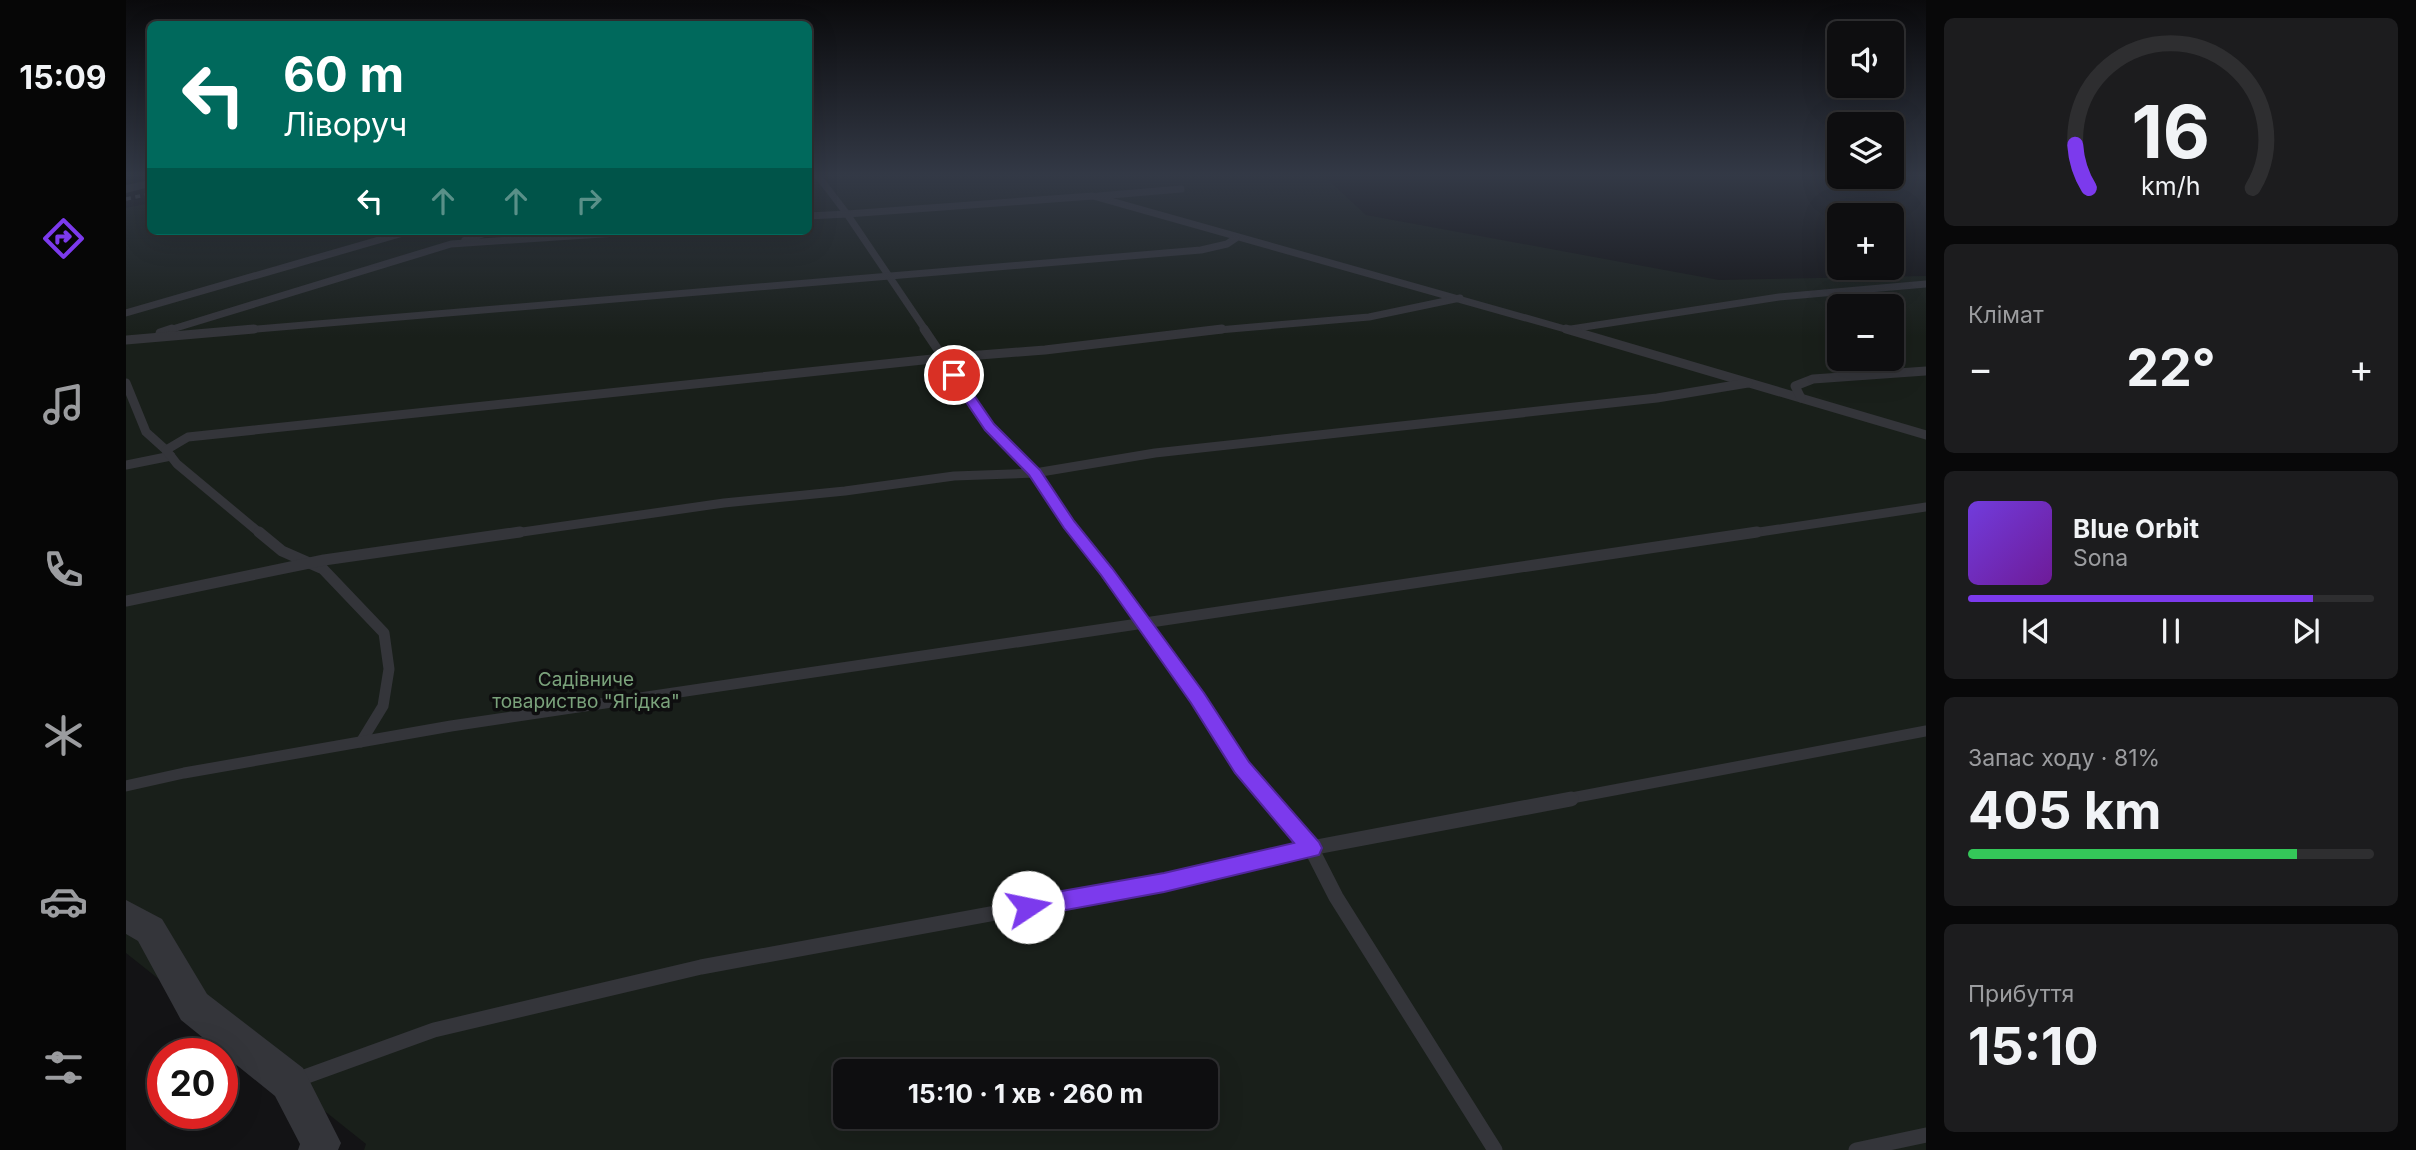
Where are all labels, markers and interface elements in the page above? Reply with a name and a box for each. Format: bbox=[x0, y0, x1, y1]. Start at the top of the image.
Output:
map controls bbox=[1827, 21, 1904, 371]
button: sound bbox=[1827, 21, 1904, 98]
text: 60 m bbox=[283, 45, 404, 104]
icon: left bbox=[168, 49, 259, 140]
text: 15:09 bbox=[19, 58, 107, 97]
text: 16 bbox=[2132, 88, 2210, 177]
text: Ліворуч bbox=[283, 105, 407, 144]
button: layers bbox=[1827, 112, 1904, 189]
text: km/h bbox=[2141, 171, 2201, 201]
icon: left bbox=[351, 182, 389, 220]
icon: ahead bbox=[424, 182, 462, 220]
icon: ahead bbox=[497, 182, 535, 220]
icon: right bbox=[570, 182, 608, 220]
button: + bbox=[1827, 203, 1904, 280]
icon: directions bbox=[39, 214, 88, 263]
button: − bbox=[1827, 294, 1904, 371]
text: Клімат bbox=[1968, 301, 2044, 329]
text: 22° bbox=[2126, 336, 2216, 399]
pin bbox=[924, 345, 984, 405]
text: − bbox=[1968, 345, 1993, 391]
text: + bbox=[2349, 345, 2374, 391]
icon: arrive bbox=[935, 356, 973, 394]
icon: music bbox=[39, 380, 88, 429]
text: Blue Orbit bbox=[2073, 513, 2199, 544]
text: Sona bbox=[2073, 544, 2128, 572]
icon: phone bbox=[39, 545, 88, 594]
icon: previous bbox=[2017, 612, 2055, 650]
icon: pause bbox=[2152, 612, 2190, 650]
icon: next bbox=[2287, 612, 2325, 650]
park label: Садівниче товариство "Ягідка" bbox=[492, 668, 680, 713]
icon: climate bbox=[39, 711, 88, 760]
text: Запас ходу · 81% bbox=[1968, 744, 2160, 772]
text: 405 km bbox=[1968, 779, 2161, 842]
position arrow bbox=[991, 870, 1065, 944]
icon: car bbox=[39, 877, 88, 926]
text: Прибуття bbox=[1968, 980, 2074, 1008]
text: 15:10 bbox=[1968, 1015, 2099, 1078]
speed limit sign: 20 bbox=[147, 1038, 238, 1129]
icon: filters bbox=[39, 1043, 88, 1092]
text: 15:10 · 1 хв · 260 m bbox=[908, 1078, 1143, 1109]

